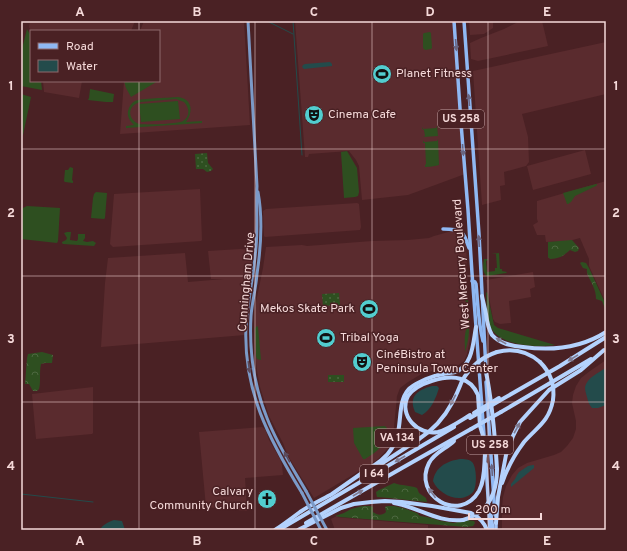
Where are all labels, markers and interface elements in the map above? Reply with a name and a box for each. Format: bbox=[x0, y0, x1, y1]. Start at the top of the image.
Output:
text: A bbox=[75, 5, 85, 21]
text: B bbox=[193, 5, 202, 21]
text: C bbox=[310, 5, 318, 21]
text: D bbox=[425, 5, 435, 21]
text: E bbox=[543, 5, 551, 21]
legend bbox=[30, 30, 160, 82]
text: Road bbox=[66, 39, 94, 55]
one-way arrow bbox=[452, 39, 459, 51]
text: Water bbox=[66, 59, 98, 75]
sports icon: Planet Fitness bbox=[371, 63, 393, 85]
place label: Planet Fitness bbox=[396, 66, 472, 82]
text: 1 bbox=[8, 79, 14, 95]
text: 1 bbox=[613, 79, 619, 95]
one-way arrow bbox=[466, 94, 473, 106]
theatre icon: Cinema Cafe bbox=[303, 104, 325, 126]
place label: Cinema Cafe bbox=[328, 107, 396, 123]
road number: US 258 bbox=[438, 110, 484, 128]
one-way arrow bbox=[460, 144, 467, 156]
street label: West Mercury Boulevard bbox=[449, 198, 475, 330]
text: 2 bbox=[7, 206, 15, 222]
text: 2 bbox=[612, 206, 620, 222]
street label: Cunningham Drive bbox=[235, 232, 259, 332]
one-way arrow bbox=[476, 234, 482, 247]
sports icon: Mekos Skate Park bbox=[358, 298, 380, 320]
place label: Mekos Skate Park bbox=[260, 301, 355, 317]
sports icon: Tribal Yoga bbox=[315, 327, 337, 349]
place label: Tribal Yoga bbox=[340, 330, 399, 346]
text: 3 bbox=[7, 332, 15, 348]
text: 3 bbox=[612, 332, 620, 348]
one-way arrow bbox=[495, 338, 507, 344]
place label: CinéBistro at Peninsula Town Center bbox=[376, 347, 498, 377]
theatre icon: CinéBistro at Peninsula Town Center bbox=[351, 351, 373, 373]
one-way arrow bbox=[568, 354, 578, 362]
one-way arrow bbox=[246, 361, 252, 373]
one-way arrow bbox=[450, 394, 457, 405]
one-way arrow bbox=[514, 422, 521, 434]
road number: VA 134 bbox=[375, 429, 419, 447]
road number: US 258 bbox=[467, 436, 513, 454]
one-way arrow bbox=[283, 451, 290, 463]
one-way arrow bbox=[394, 455, 406, 462]
text: 4 bbox=[7, 459, 15, 475]
text: 4 bbox=[612, 459, 620, 475]
one-way arrow bbox=[488, 464, 495, 476]
road number: I 64 bbox=[360, 465, 388, 483]
place label: Calvary Community Church bbox=[149, 484, 253, 514]
church icon: Calvary Community Church bbox=[256, 488, 278, 510]
one-way arrow bbox=[428, 488, 436, 499]
one-way arrow bbox=[352, 489, 364, 496]
scale bar bbox=[469, 495, 541, 521]
text: 200 m bbox=[475, 502, 511, 518]
text: A bbox=[75, 534, 85, 550]
text: B bbox=[193, 534, 202, 550]
text: C bbox=[310, 534, 318, 550]
text: D bbox=[425, 534, 435, 550]
text: E bbox=[543, 534, 551, 550]

